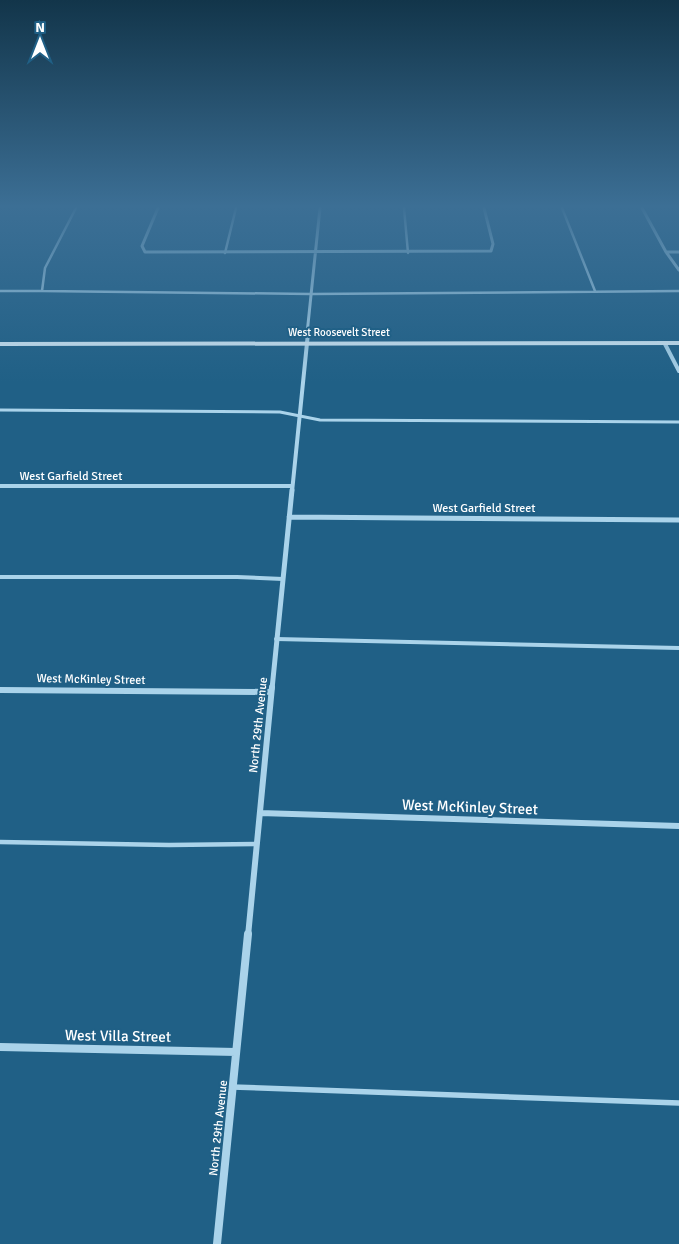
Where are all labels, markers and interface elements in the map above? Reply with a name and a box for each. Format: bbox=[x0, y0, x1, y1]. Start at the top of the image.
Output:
north arrow bbox=[15, 15, 65, 65]
text: N bbox=[35, 19, 45, 36]
street label: West Roosevelt Street bbox=[288, 326, 390, 339]
street label: West Garfield Street bbox=[19, 469, 123, 484]
street label: West Garfield Street bbox=[432, 501, 536, 516]
street label: West McKinley Street bbox=[36, 671, 146, 688]
street label: North 29th Avenue bbox=[246, 676, 271, 774]
street label: West McKinley Street bbox=[402, 796, 538, 818]
street label: West Villa Street bbox=[65, 1026, 171, 1046]
street label: North 29th Avenue bbox=[206, 1079, 231, 1177]

